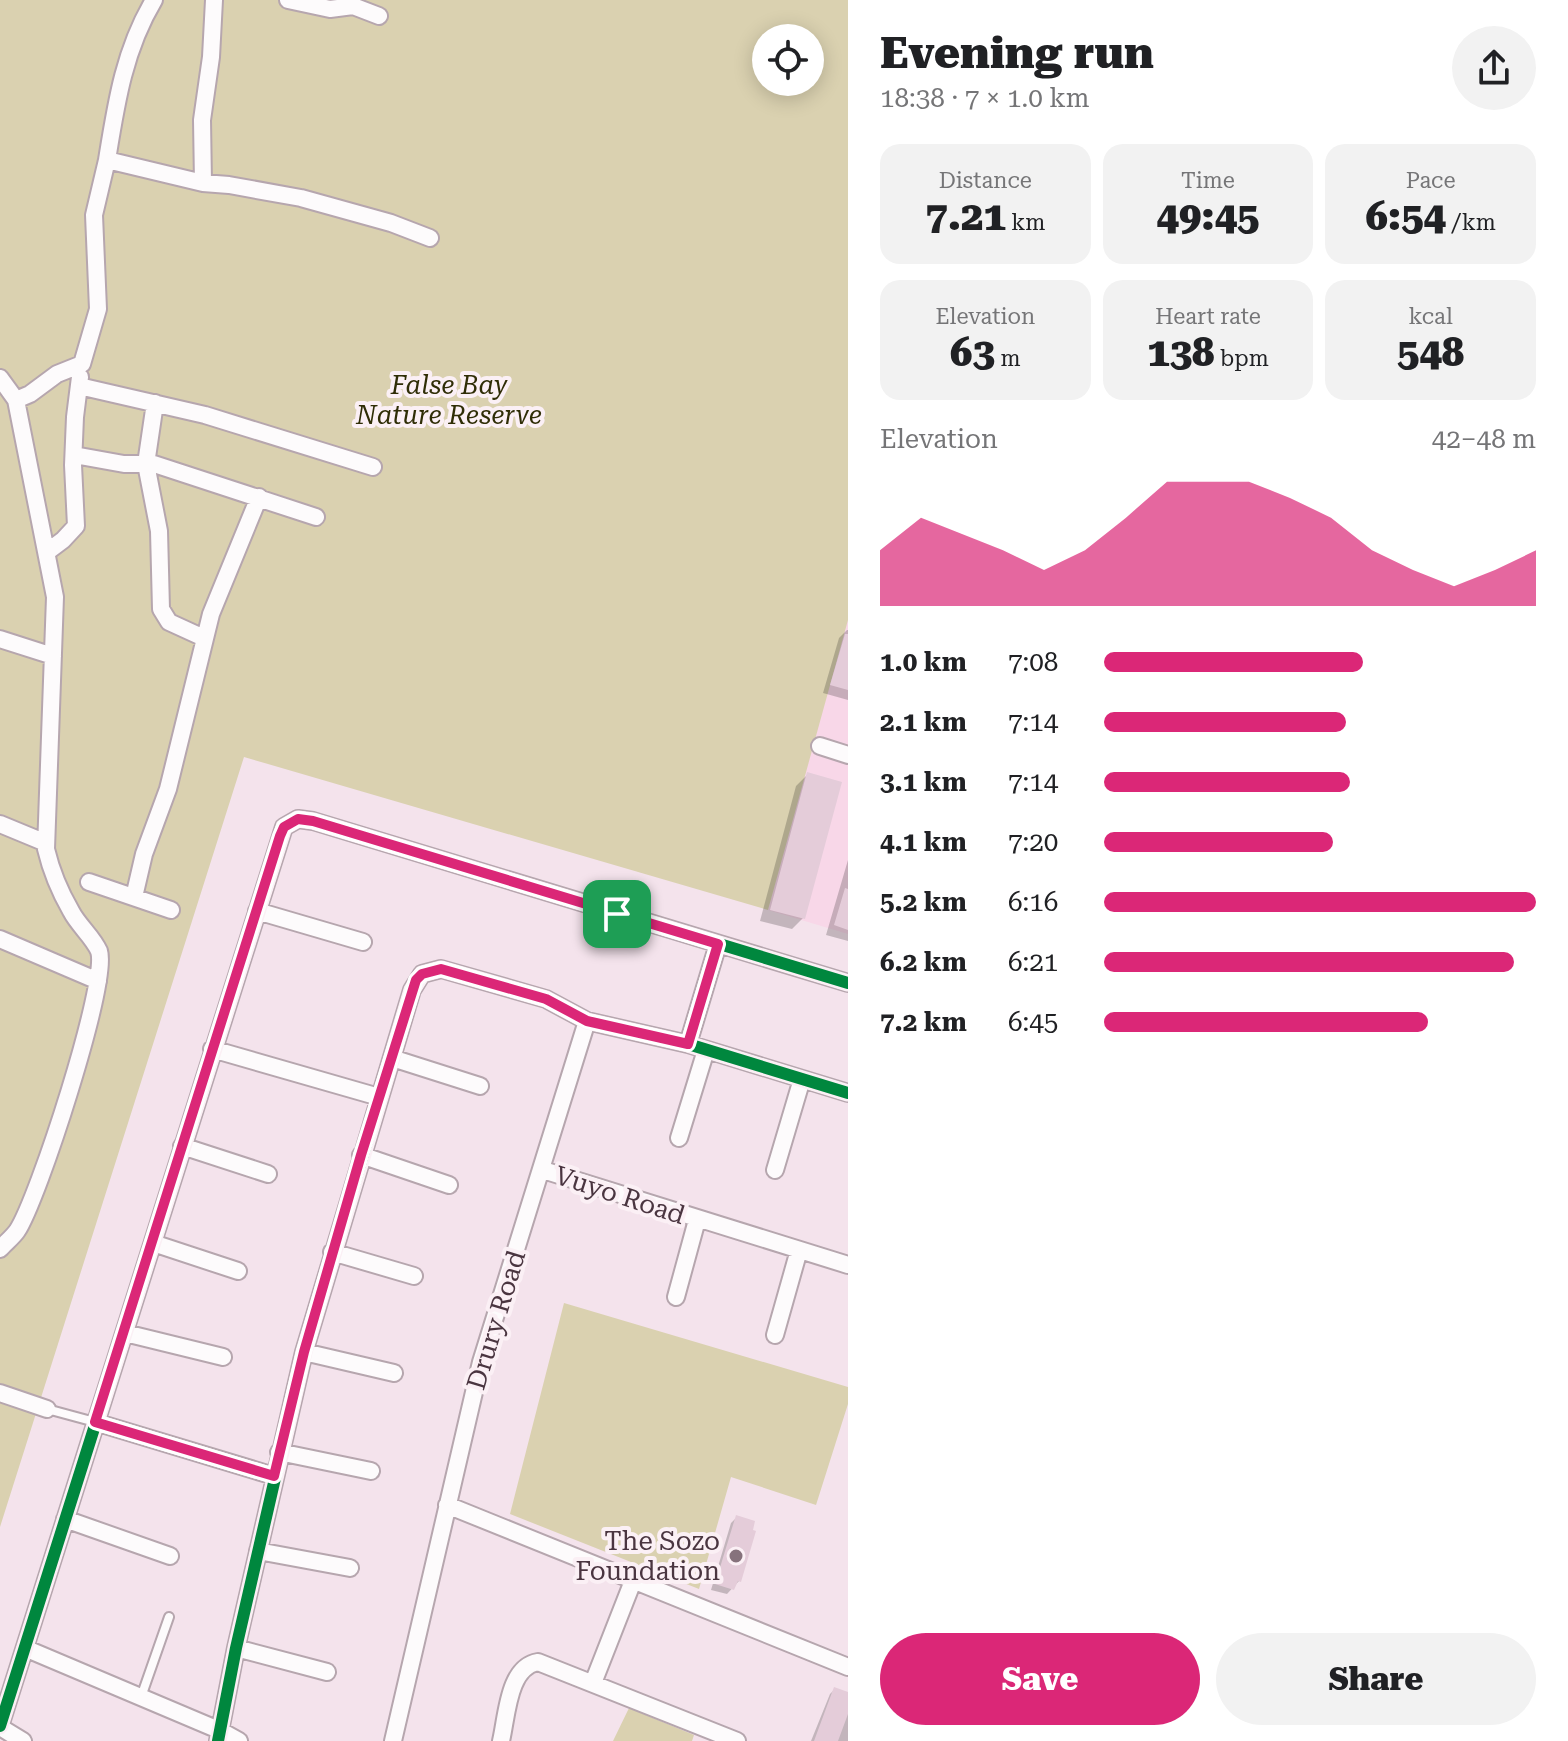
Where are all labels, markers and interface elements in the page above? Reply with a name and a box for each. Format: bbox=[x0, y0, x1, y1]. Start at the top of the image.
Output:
map controls bbox=[752, 24, 824, 96]
button: locate bbox=[752, 24, 824, 96]
button: share bbox=[1452, 26, 1536, 110]
text: Evening run bbox=[880, 27, 1154, 79]
text: 18:38 · 7 × 1.0 km bbox=[880, 83, 1090, 113]
text: Distance bbox=[939, 168, 1032, 193]
text: Time bbox=[1181, 168, 1235, 193]
text: Pace bbox=[1406, 168, 1455, 193]
text: 7.21 bbox=[925, 193, 1006, 240]
text: 49:45 bbox=[1157, 193, 1259, 240]
text: 6:54 bbox=[1365, 193, 1446, 240]
text: km bbox=[1006, 210, 1045, 235]
text: /km bbox=[1446, 210, 1496, 235]
text: Elevation bbox=[935, 304, 1035, 329]
text: Heart rate bbox=[1155, 304, 1261, 329]
text: kcal bbox=[1409, 304, 1453, 329]
text: 63 bbox=[950, 329, 995, 376]
text: 138 bbox=[1147, 329, 1214, 376]
text: 548 bbox=[1397, 329, 1464, 376]
text: m bbox=[995, 346, 1021, 371]
text: bpm bbox=[1214, 346, 1269, 371]
park label: False Bay Nature Reserve bbox=[355, 370, 542, 430]
text: Elevation bbox=[880, 424, 998, 454]
text: 42–48 m bbox=[1432, 424, 1536, 454]
text: 1.0 km bbox=[880, 647, 967, 677]
text: 7:08 bbox=[1008, 647, 1058, 677]
text: 2.1 km bbox=[880, 707, 967, 737]
text: 7:14 bbox=[1008, 707, 1058, 737]
text: 3.1 km bbox=[880, 767, 967, 797]
text: 7:14 bbox=[1008, 767, 1058, 797]
text: 4.1 km bbox=[880, 827, 967, 857]
text: 7:20 bbox=[1008, 827, 1058, 857]
pin bbox=[583, 880, 651, 948]
text: 5.2 km bbox=[880, 887, 967, 917]
text: 6:16 bbox=[1008, 887, 1058, 917]
icon: arrive bbox=[595, 892, 639, 936]
text: 6.2 km bbox=[880, 947, 967, 977]
text: 6:21 bbox=[1008, 947, 1058, 977]
text: 7.2 km bbox=[880, 1007, 967, 1037]
text: 6:45 bbox=[1008, 1007, 1058, 1037]
street label: Vuyo Road bbox=[551, 1160, 689, 1230]
street label: Drury Road bbox=[461, 1246, 531, 1393]
place label: The Sozo Foundation bbox=[575, 1526, 720, 1586]
marker: The Sozo Foundation bbox=[727, 1547, 745, 1565]
button: Save bbox=[880, 1633, 1200, 1725]
button: Share bbox=[1216, 1633, 1536, 1725]

